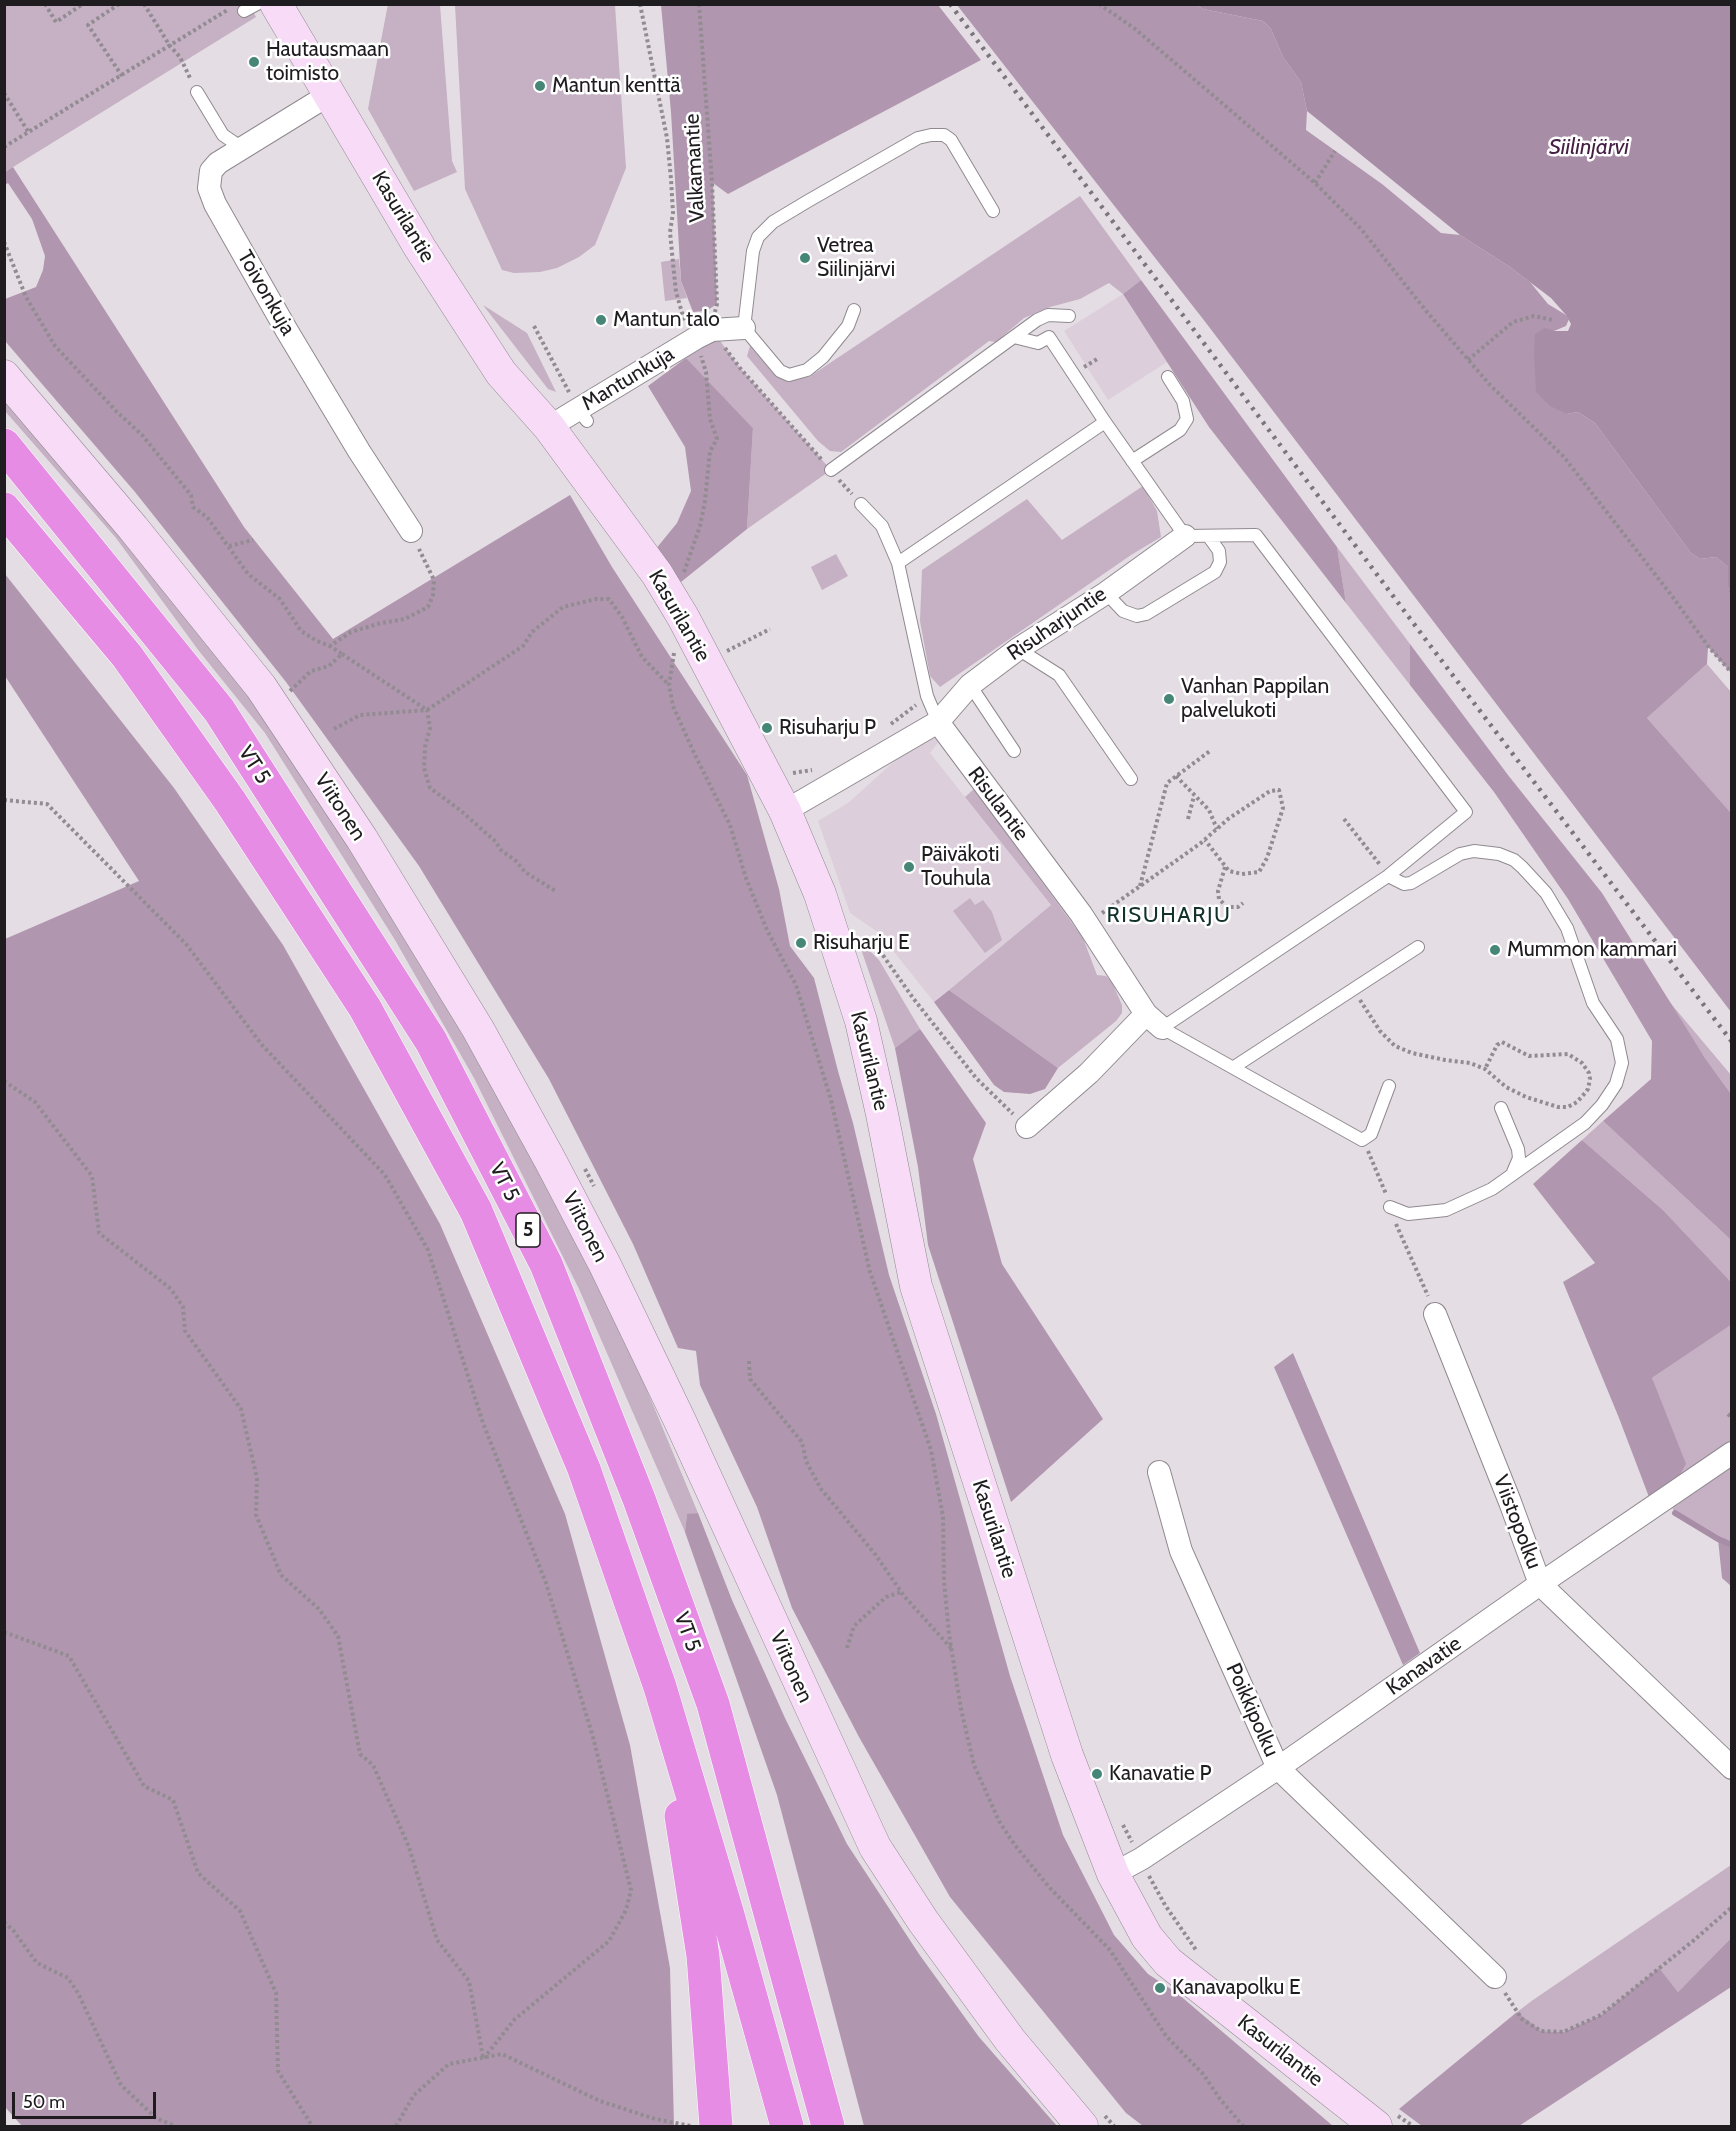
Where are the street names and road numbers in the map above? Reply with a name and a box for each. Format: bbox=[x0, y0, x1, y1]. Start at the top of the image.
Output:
street label: Valkamantie bbox=[680, 113, 710, 223]
street label: Kasurilantie bbox=[366, 167, 440, 267]
street label: Toivonkuja bbox=[232, 246, 300, 340]
street label: Mantunkuja bbox=[577, 342, 679, 416]
street label: Kasurilantie bbox=[643, 566, 715, 666]
street label: Risuharjuntie bbox=[1003, 582, 1111, 666]
street label: VT 5 bbox=[233, 741, 275, 789]
street label: Risulantie bbox=[962, 762, 1034, 846]
street label: Viitonen bbox=[309, 769, 371, 845]
street label: Kasurilantie bbox=[844, 1009, 894, 1113]
street label: VT 5 bbox=[484, 1158, 524, 1206]
street label: Viitonen bbox=[557, 1188, 613, 1266]
road number: 5 bbox=[516, 1213, 540, 1247]
street label: Viistopolku bbox=[1488, 1472, 1546, 1572]
street label: Kasurilantie bbox=[966, 1477, 1022, 1581]
street label: VT 5 bbox=[668, 1609, 706, 1655]
street label: Viitonen bbox=[764, 1627, 818, 1707]
street label: Kanavatie bbox=[1382, 1631, 1466, 1701]
street label: Poikkipolku bbox=[1220, 1659, 1284, 1761]
street label: Kasurilantie bbox=[1232, 2010, 1328, 2092]

